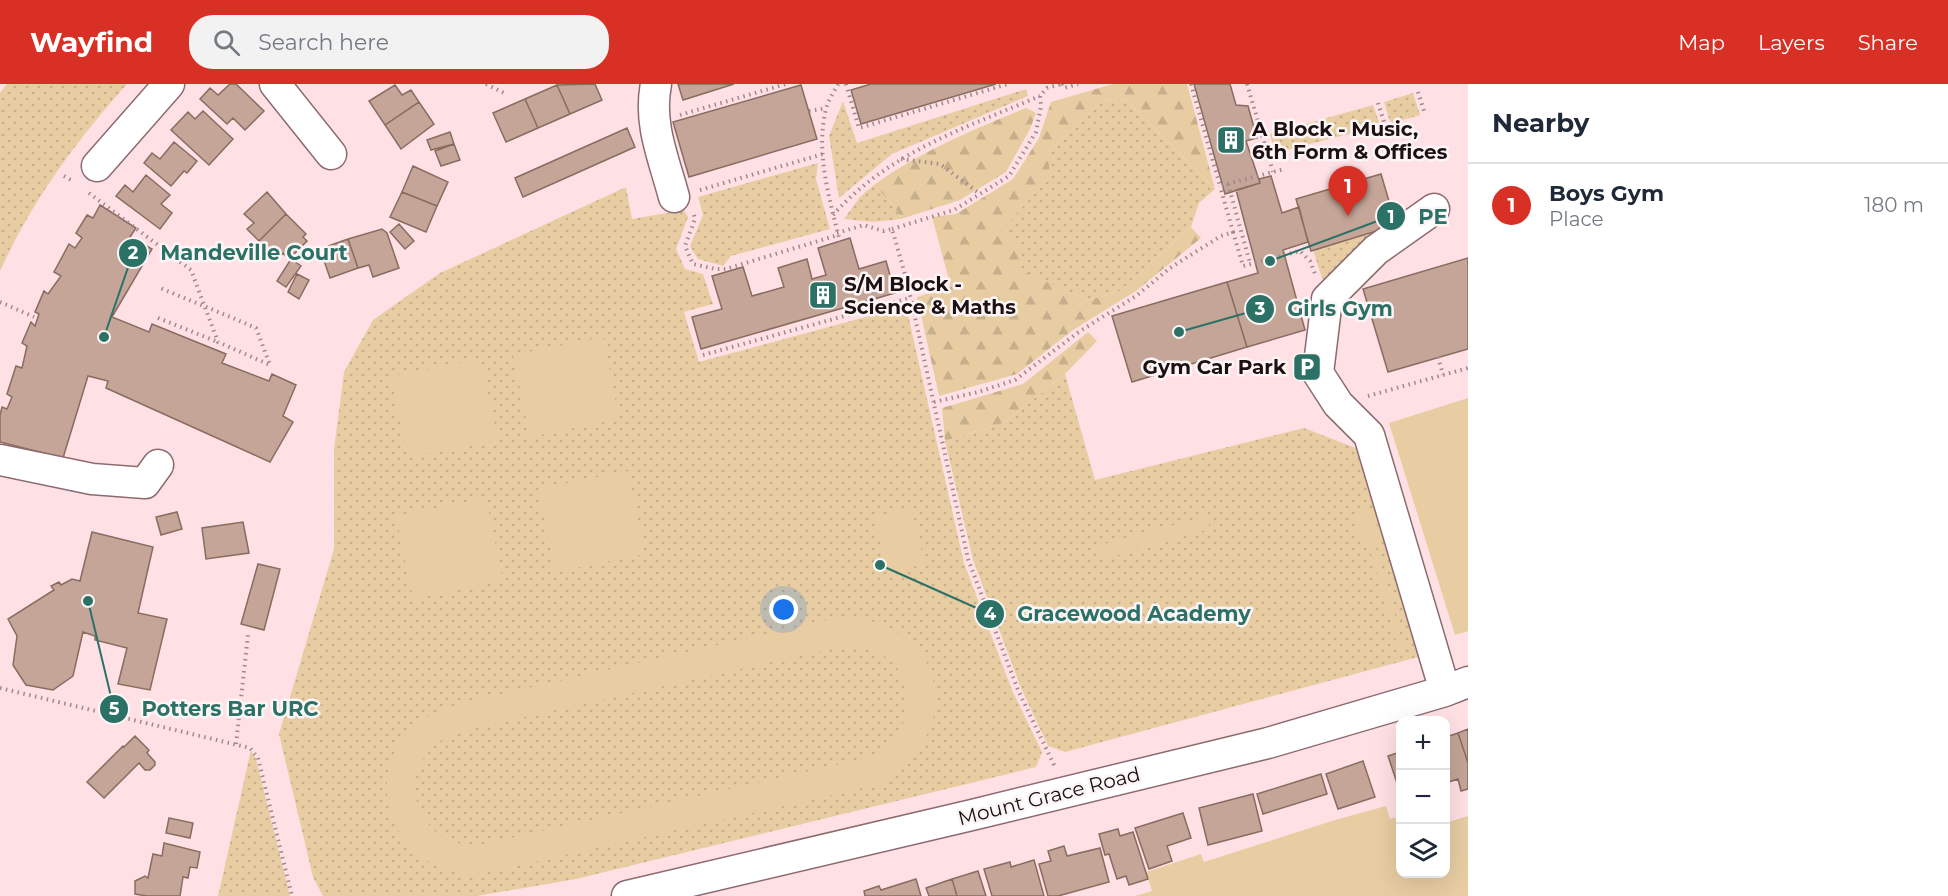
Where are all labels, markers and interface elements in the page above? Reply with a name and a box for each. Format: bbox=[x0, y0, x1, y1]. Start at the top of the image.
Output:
search box bbox=[189, 15, 609, 69]
text: Wayfind bbox=[30, 25, 153, 59]
icon: search bbox=[210, 26, 243, 59]
text: Search here bbox=[258, 29, 389, 56]
text: Map bbox=[1678, 30, 1725, 55]
text: Layers bbox=[1758, 30, 1825, 55]
text: Share bbox=[1858, 30, 1918, 55]
text: Nearby bbox=[1492, 107, 1589, 139]
place label: A Block - Music, 6th Form & Offices bbox=[1251, 117, 1448, 164]
building icon: A Block - Music, 6th Form & Offices bbox=[1215, 124, 1247, 156]
pin: 1 bbox=[1328, 166, 1368, 216]
text: Boys Gym bbox=[1549, 180, 1664, 207]
text: 1 bbox=[1508, 193, 1515, 217]
text: 180 m bbox=[1864, 193, 1924, 217]
callout: PE bbox=[1376, 197, 1459, 236]
text: PE bbox=[1418, 204, 1448, 229]
text: 1 bbox=[1387, 206, 1395, 228]
text: Place bbox=[1549, 207, 1604, 231]
callout: Mandeville Court bbox=[118, 234, 359, 273]
text: Mandeville Court bbox=[160, 240, 348, 265]
text: 2 bbox=[128, 242, 139, 264]
place label: S/M Block - Science & Maths bbox=[844, 272, 1016, 319]
building icon: S/M Block - Science & Maths bbox=[807, 279, 839, 311]
callout: Girls Gym bbox=[1245, 290, 1405, 329]
text: Girls Gym bbox=[1287, 296, 1393, 321]
text: 3 bbox=[1254, 298, 1266, 320]
parking icon: Gym Car Park bbox=[1291, 351, 1323, 383]
place label: Gym Car Park bbox=[1143, 355, 1287, 379]
callout: Gracewood Academy bbox=[975, 594, 1263, 633]
your location bbox=[769, 595, 798, 624]
text: Gracewood Academy bbox=[1017, 601, 1251, 626]
text: 4 bbox=[984, 603, 997, 625]
callout: Potters Bar URC bbox=[99, 689, 330, 728]
text: Potters Bar URC bbox=[141, 696, 319, 721]
text: 5 bbox=[109, 698, 120, 720]
map controls bbox=[1396, 716, 1450, 878]
button: + bbox=[1396, 716, 1450, 770]
street label: Mount Grace Road bbox=[955, 762, 1143, 830]
button: − bbox=[1396, 770, 1450, 824]
button: layers bbox=[1396, 824, 1450, 878]

